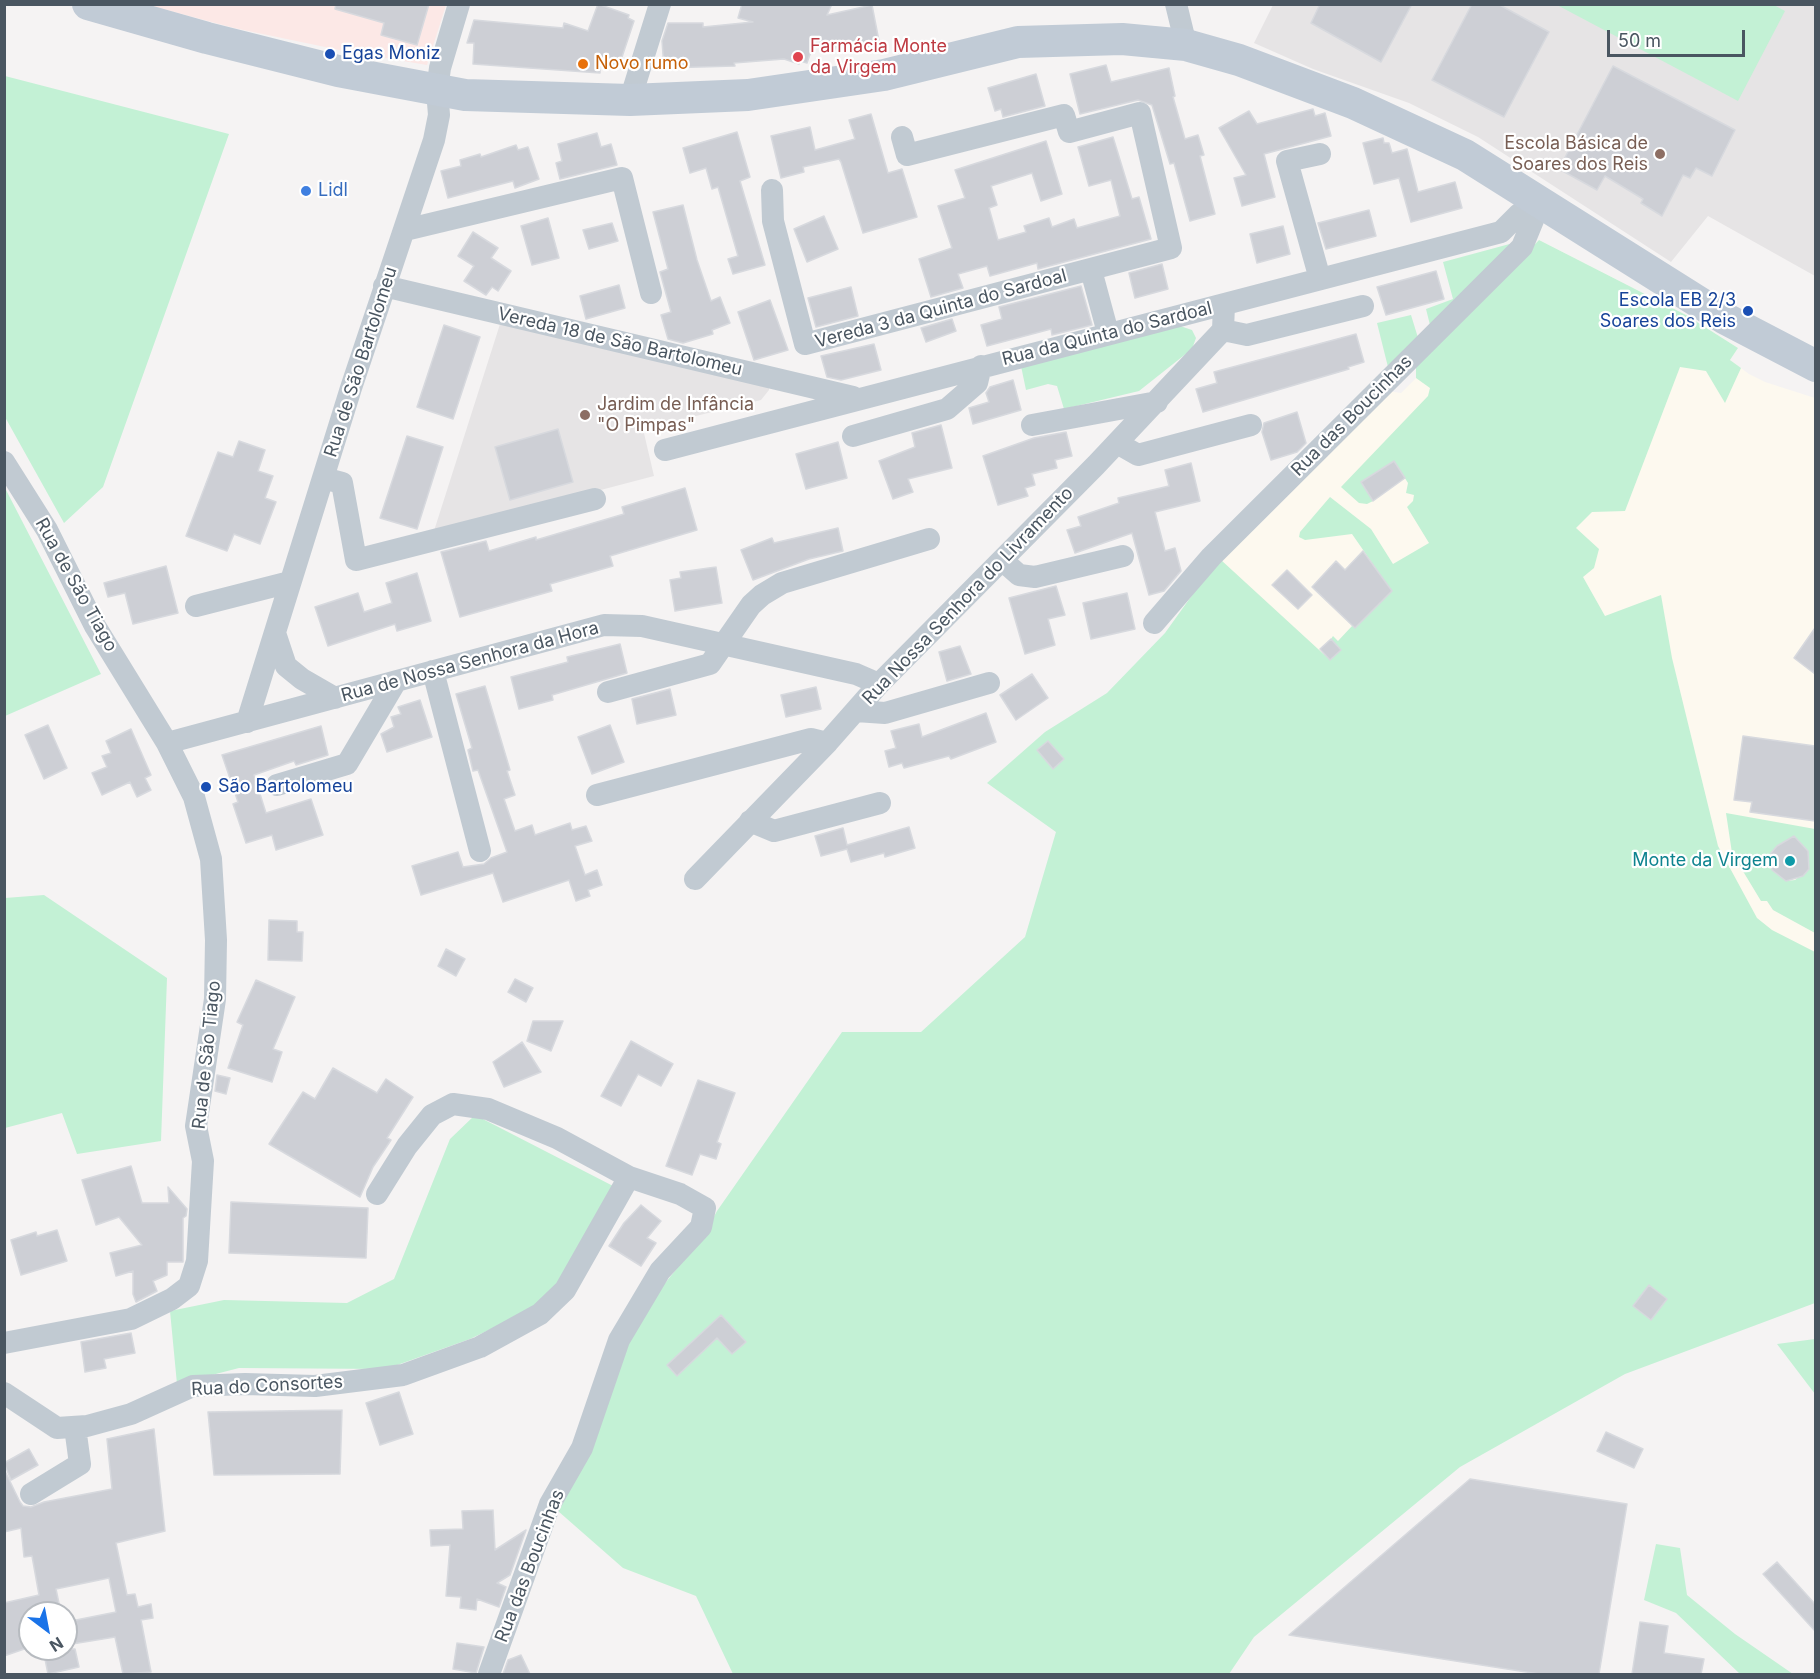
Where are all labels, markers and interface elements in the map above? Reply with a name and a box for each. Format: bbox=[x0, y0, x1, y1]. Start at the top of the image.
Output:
scale bar bbox=[1610, 18, 1748, 56]
text: 50 m bbox=[1618, 30, 1661, 51]
place label: Farmácia Monte da Virgem bbox=[810, 36, 947, 78]
place label: Egas Moniz bbox=[342, 43, 441, 65]
marker: Egas Moniz bbox=[323, 47, 337, 61]
marker: Farmácia Monte da Virgem bbox=[791, 50, 805, 64]
place label: Novo rumo bbox=[595, 53, 689, 75]
marker: Novo rumo bbox=[576, 57, 590, 71]
place label: Escola Básica de Soares dos Reis bbox=[1504, 133, 1648, 176]
marker: Escola Básica de Soares dos Reis bbox=[1653, 147, 1667, 161]
place label: Lidl bbox=[318, 180, 348, 202]
marker: Lidl bbox=[299, 184, 313, 198]
street label: Rua de São Bartolomeu bbox=[320, 264, 402, 460]
street label: Vereda 3 da Quinta do Sardoal bbox=[813, 265, 1069, 353]
place label: Escola EB 2/3 Soares dos Reis bbox=[1600, 290, 1736, 332]
street label: Rua da Quinta do Sardoal bbox=[1000, 297, 1214, 371]
street label: Vereda 18 de São Bartolomeu bbox=[496, 303, 744, 381]
marker: Escola EB 2/3 Soares dos Reis bbox=[1741, 304, 1755, 318]
street label: Rua das Boucinhas bbox=[1287, 351, 1417, 481]
place label: Jardim de Infância "O Pimpas" bbox=[597, 394, 754, 436]
marker: Jardim de Infância "O Pimpas" bbox=[578, 408, 592, 422]
street label: Rua Nossa Senhora do Livramento bbox=[858, 483, 1078, 709]
street label: Rua de São Tiago bbox=[30, 514, 122, 656]
street label: Rua de Nossa Senhora da Hora bbox=[339, 617, 601, 707]
place label: São Bartolomeu bbox=[218, 776, 353, 798]
marker: São Bartolomeu bbox=[199, 780, 213, 794]
place label: Monte da Virgem bbox=[1632, 850, 1778, 872]
marker: Monte da Virgem bbox=[1783, 854, 1797, 868]
street label: Rua de São Tiago bbox=[188, 980, 226, 1130]
street label: Rua do Consortes bbox=[191, 1371, 343, 1401]
street label: Rua das Boucinhas bbox=[491, 1487, 569, 1645]
north arrow bbox=[18, 1601, 78, 1661]
text: N bbox=[46, 1633, 67, 1656]

